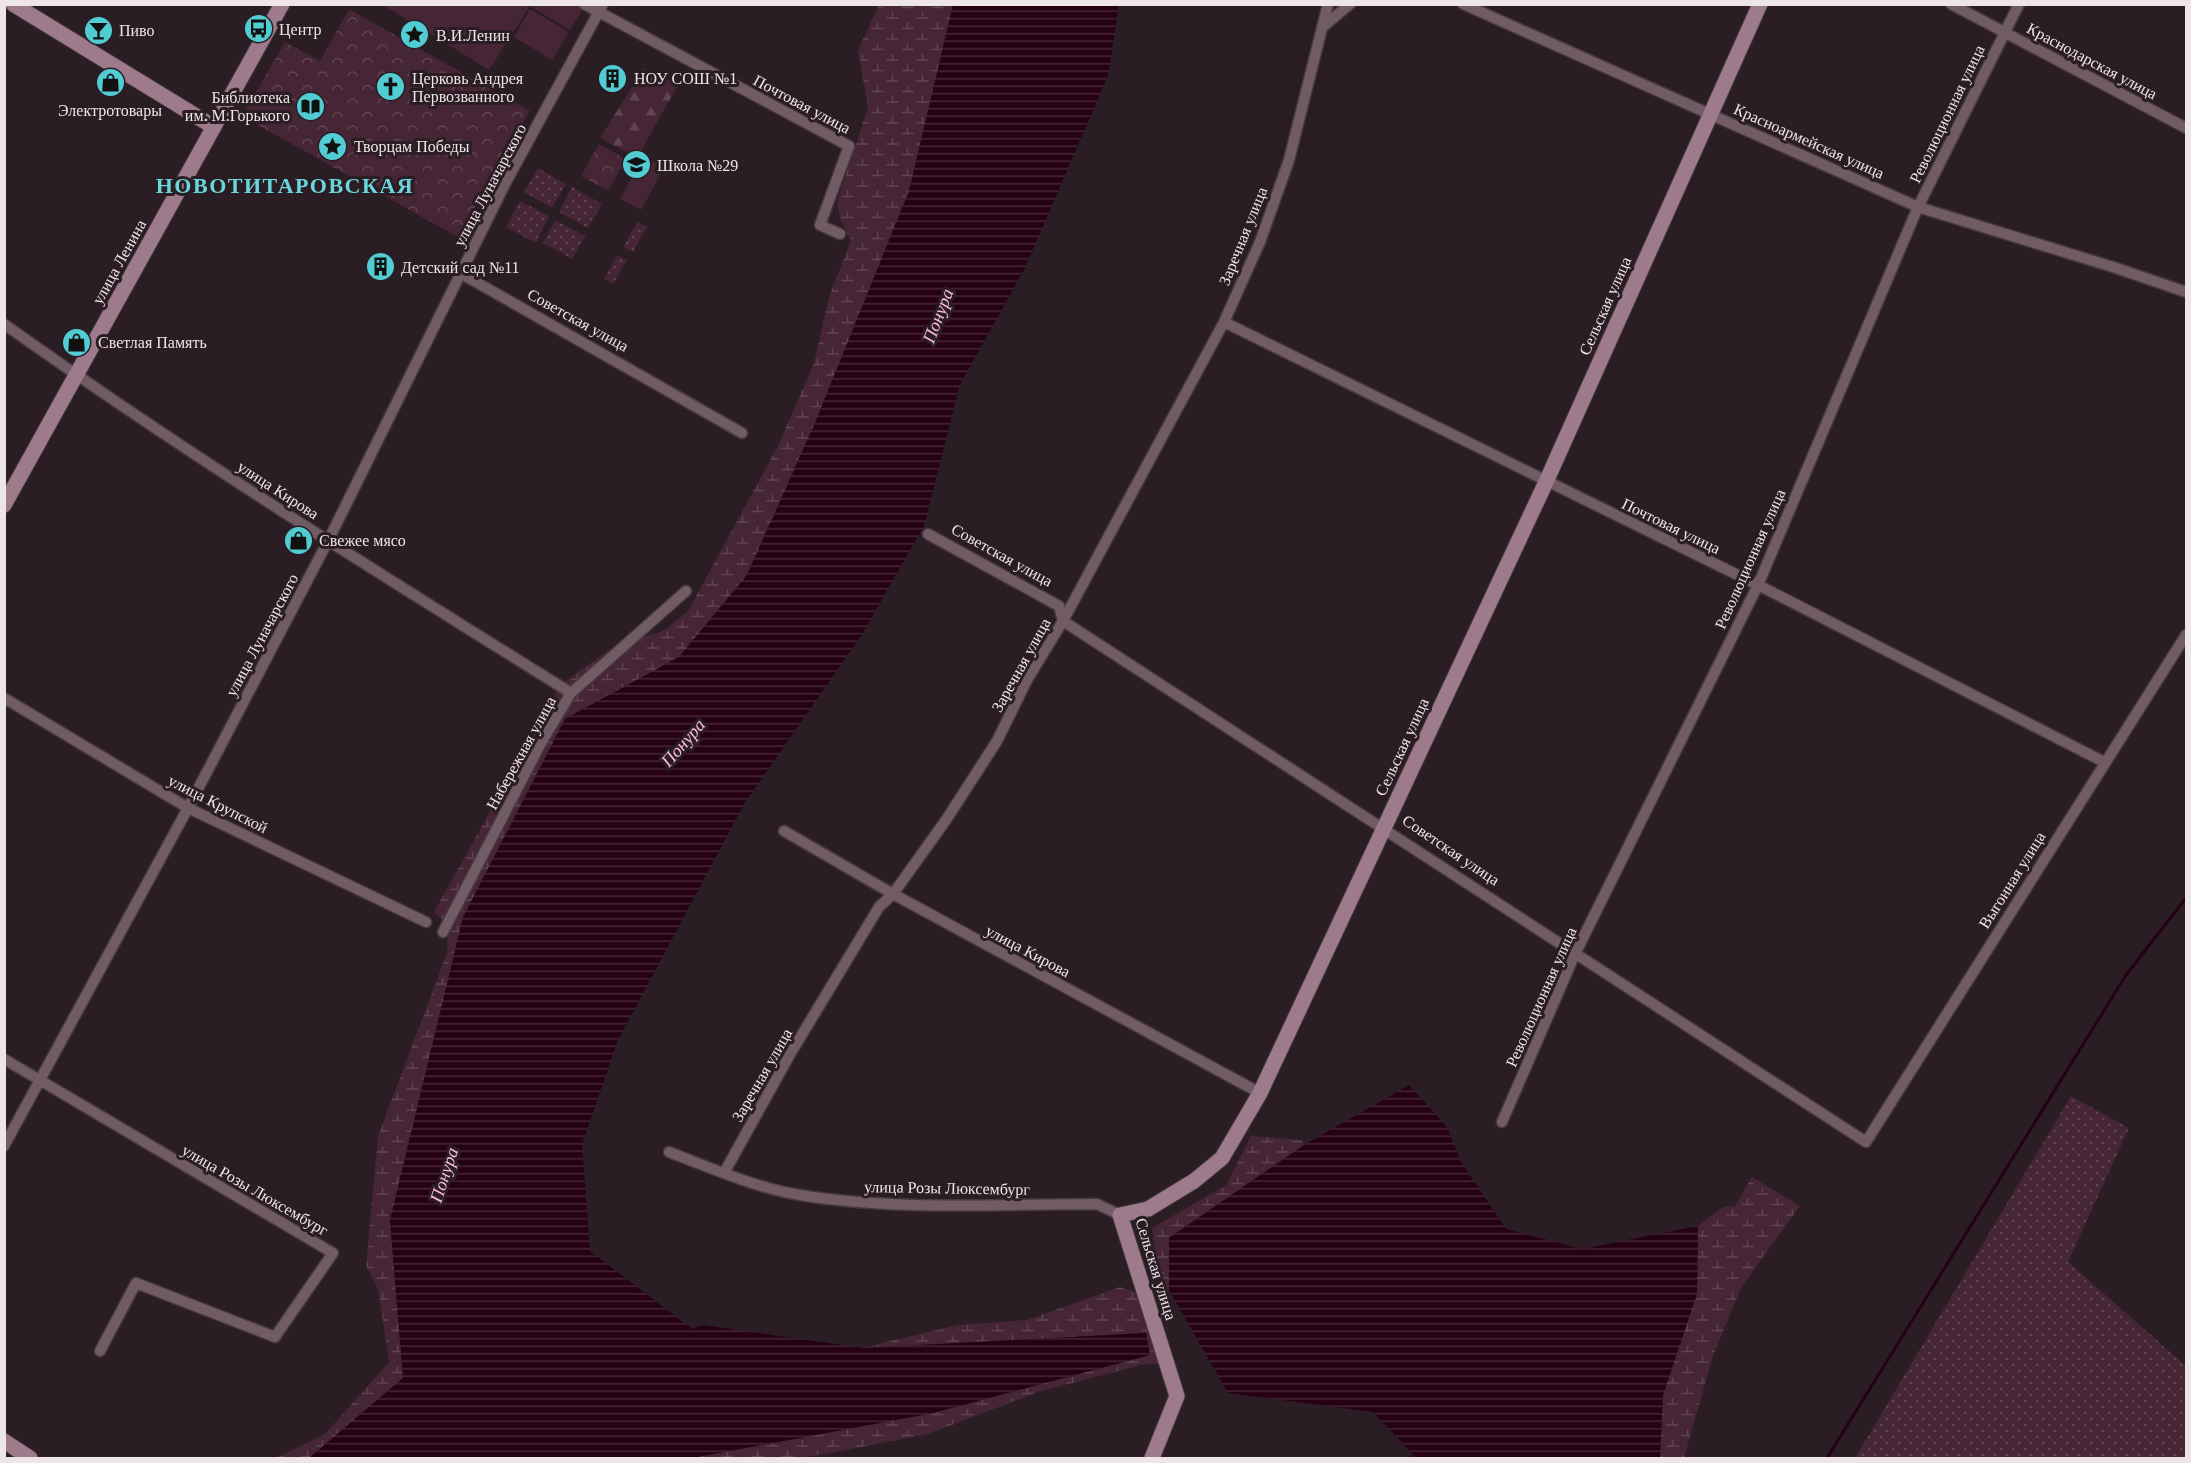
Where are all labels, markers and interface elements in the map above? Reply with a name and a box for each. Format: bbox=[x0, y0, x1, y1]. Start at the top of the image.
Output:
bus stop icon: Центр bbox=[242, 13, 274, 45]
bar icon: Пиво bbox=[82, 14, 114, 46]
place icon: В.И.Ленин bbox=[399, 19, 431, 51]
street label: Краснодарская улица bbox=[2024, 19, 2160, 103]
place label: Центр bbox=[279, 21, 321, 39]
place label: Пиво bbox=[119, 22, 155, 39]
place label: В.И.Ленин bbox=[436, 27, 510, 44]
street label: Революционная улица bbox=[1906, 42, 1989, 186]
building icon: НОУ СОШ №1 bbox=[597, 62, 629, 94]
shop icon: Электротовары bbox=[94, 66, 126, 98]
place label: Церковь Андрея Первозванного bbox=[412, 70, 524, 106]
place label: НОУ СОШ №1 bbox=[634, 70, 737, 87]
church icon: Церковь Андрея Первозванного bbox=[375, 71, 407, 103]
street label: Почтовая улица bbox=[750, 71, 853, 138]
place label: Библиотека им. М.Горького bbox=[185, 89, 290, 125]
library icon: Библиотека им. М.Горького bbox=[295, 90, 327, 122]
street label: Красноармейская улица bbox=[1731, 100, 1887, 183]
place label: Электротовары bbox=[58, 102, 162, 120]
street label: улица Луначарского bbox=[450, 121, 530, 250]
place icon: Творцам Победы bbox=[317, 130, 349, 162]
place label: Творцам Победы bbox=[354, 138, 470, 156]
school or university icon: Школа №29 bbox=[620, 149, 652, 181]
place label: Школа №29 bbox=[657, 157, 738, 174]
district label: НОВОТИТАРОВСКАЯ bbox=[156, 173, 414, 198]
street label: Заречная улица bbox=[1216, 184, 1271, 288]
street label: улица Ленина bbox=[89, 217, 150, 308]
building icon: Детский сад №11 bbox=[364, 251, 396, 283]
street label: Сельская улица bbox=[1576, 254, 1635, 358]
place label: Детский сад №11 bbox=[401, 259, 520, 277]
street label: Советская улица bbox=[524, 285, 632, 356]
water label: Понура bbox=[918, 286, 957, 347]
shop icon: Светлая Память bbox=[61, 326, 93, 358]
place label: Светлая Память bbox=[98, 334, 207, 351]
street label: улица Кирова bbox=[234, 457, 322, 523]
street label: Революционная улица bbox=[1711, 486, 1789, 632]
street label: Почтовая улица bbox=[1619, 495, 1723, 558]
street label: Советская улица bbox=[948, 520, 1056, 591]
shop icon: Свежее мясо bbox=[282, 524, 314, 556]
place label: Свежее мясо bbox=[319, 532, 406, 549]
street label: улица Луначарского bbox=[222, 571, 302, 700]
street label: Заречная улица bbox=[988, 615, 1055, 715]
street label: Набережная улица bbox=[483, 694, 560, 813]
street label: Сельская улица bbox=[1372, 695, 1433, 799]
water label: Понура bbox=[656, 715, 709, 772]
street label: улица Крупской bbox=[165, 772, 271, 837]
street label: Советская улица bbox=[1399, 811, 1503, 889]
street label: Выгонная улица bbox=[1975, 829, 2049, 932]
street label: улица Кирова bbox=[982, 922, 1073, 981]
street label: Революционная улица bbox=[1502, 924, 1580, 1070]
street label: Заречная улица bbox=[729, 1026, 796, 1125]
street label: улица Розы Люксембург bbox=[178, 1141, 331, 1240]
water label: Понура bbox=[425, 1145, 462, 1206]
street label: улица Розы Люксембург bbox=[864, 1178, 1031, 1199]
street label: Сельская улица bbox=[1131, 1216, 1180, 1322]

